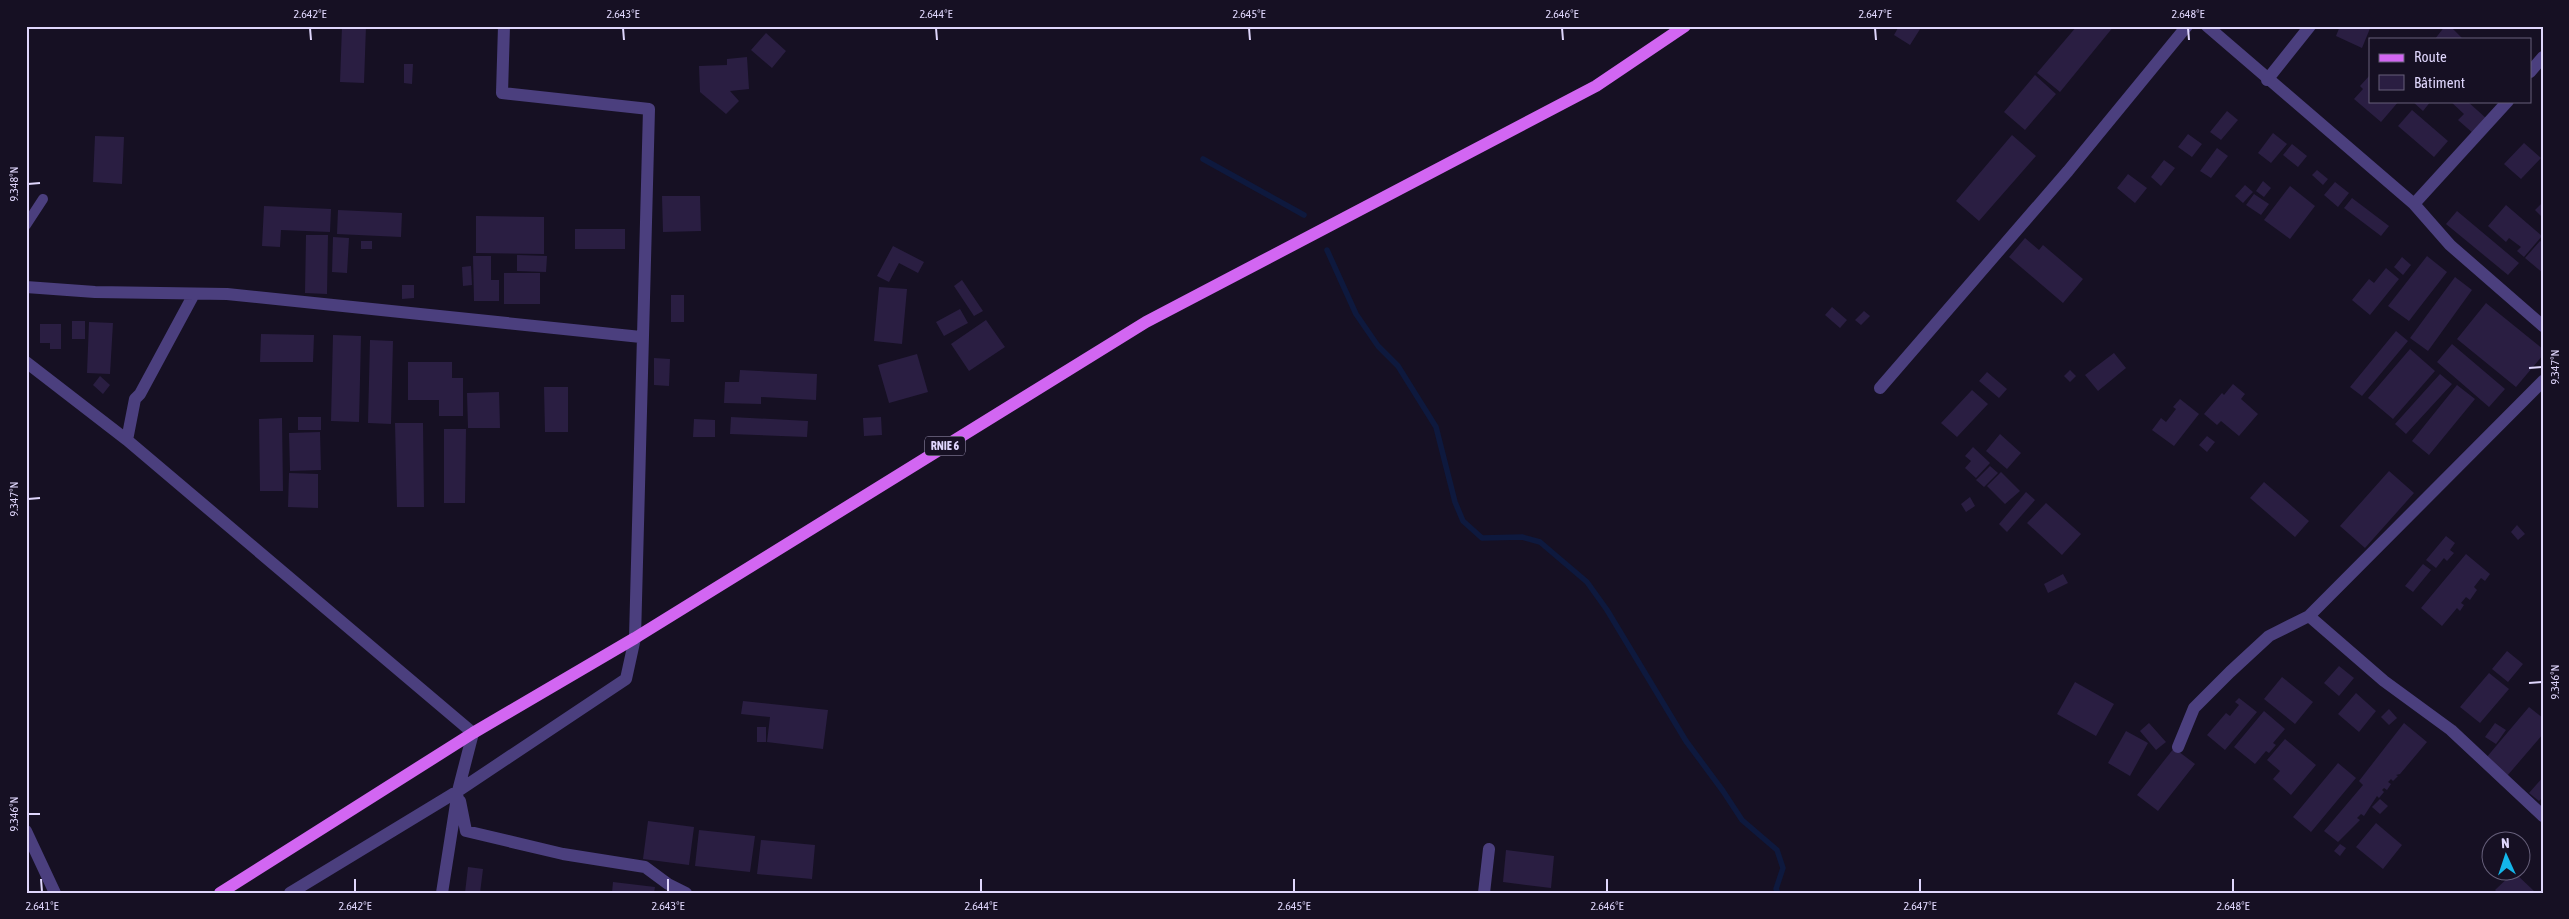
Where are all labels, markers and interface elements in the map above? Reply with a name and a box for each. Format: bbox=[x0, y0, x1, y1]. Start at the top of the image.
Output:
text: 2.642°E bbox=[293, 7, 327, 21]
text: 2.643°E bbox=[606, 7, 640, 21]
text: 2.644°E bbox=[919, 7, 953, 21]
text: 2.645°E bbox=[1232, 7, 1266, 21]
text: 2.646°E bbox=[1545, 7, 1579, 21]
text: 2.647°E bbox=[1858, 7, 1892, 21]
text: 2.648°E bbox=[2171, 7, 2205, 21]
legend bbox=[2369, 38, 2532, 102]
text: Route bbox=[2414, 48, 2447, 65]
text: Bâtiment bbox=[2414, 74, 2465, 91]
text: 9.348°N bbox=[7, 166, 21, 202]
text: 9.347°N bbox=[2548, 349, 2562, 385]
road number: RNIE 6 bbox=[925, 436, 965, 456]
text: 9.347°N bbox=[7, 481, 21, 517]
text: 9.346°N bbox=[2548, 664, 2562, 700]
text: 9.346°N bbox=[7, 796, 21, 832]
north arrow bbox=[2482, 832, 2532, 882]
text: N bbox=[2501, 835, 2510, 851]
text: 2.641°E bbox=[25, 899, 59, 913]
text: 2.642°E bbox=[338, 899, 372, 913]
text: 2.643°E bbox=[651, 899, 685, 913]
text: 2.644°E bbox=[964, 899, 998, 913]
text: 2.645°E bbox=[1277, 899, 1311, 913]
text: 2.646°E bbox=[1590, 899, 1624, 913]
text: 2.647°E bbox=[1903, 899, 1937, 913]
text: 2.648°E bbox=[2216, 899, 2250, 913]

